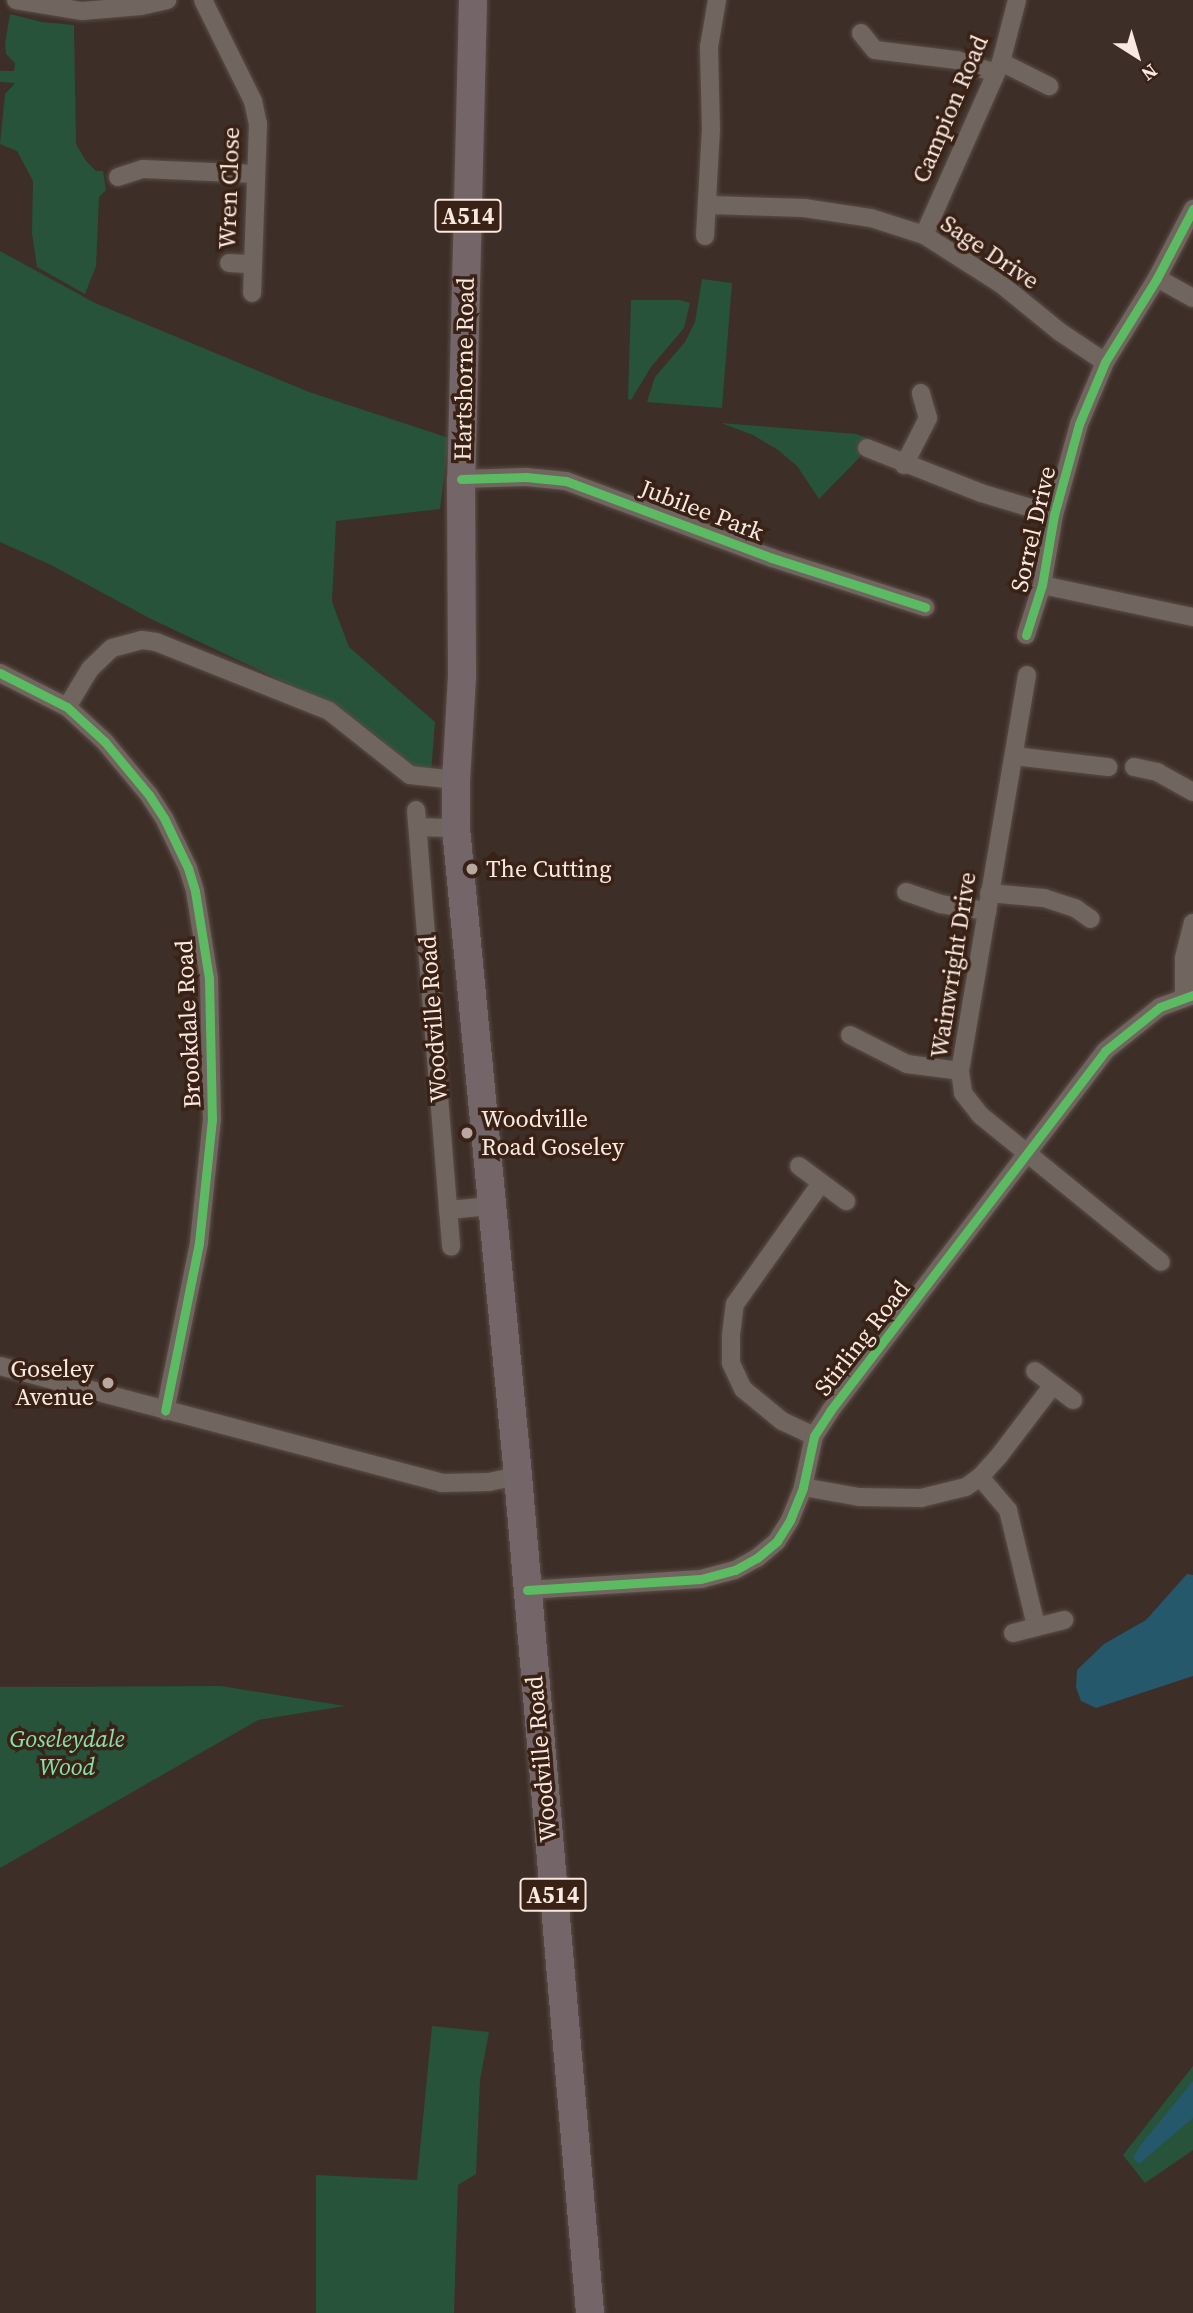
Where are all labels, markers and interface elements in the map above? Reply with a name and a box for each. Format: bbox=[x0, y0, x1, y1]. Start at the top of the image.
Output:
north arrow bbox=[1102, 21, 1172, 91]
street label: Campion Road bbox=[906, 31, 994, 187]
text: N bbox=[1136, 58, 1163, 87]
street label: Wren Close bbox=[212, 126, 246, 250]
road number: A514 bbox=[433, 196, 503, 236]
street label: Sage Drive bbox=[935, 209, 1045, 295]
street label: Hartshorne Road bbox=[448, 277, 480, 461]
street label: Sorrel Drive bbox=[1005, 463, 1061, 595]
street label: Jubilee Park bbox=[636, 473, 768, 547]
place label: The Cutting bbox=[486, 855, 612, 883]
marker: The Cutting bbox=[464, 861, 480, 877]
street label: Wainwright Drive bbox=[924, 870, 982, 1060]
street label: Woodville Road bbox=[413, 935, 453, 1103]
street label: Brookdale Road bbox=[169, 939, 207, 1109]
place label: Woodville Road Goseley bbox=[481, 1105, 624, 1161]
marker: Woodville Road Goseley bbox=[459, 1125, 475, 1141]
street label: Stirling Road bbox=[808, 1275, 916, 1401]
place label: Goseley Avenue bbox=[11, 1355, 94, 1411]
marker: Goseley Avenue bbox=[100, 1375, 116, 1391]
street label: Woodville Road bbox=[519, 1675, 563, 1843]
park label: Goseleydale Wood bbox=[9, 1725, 125, 1781]
road number: A514 bbox=[518, 1876, 588, 1914]

